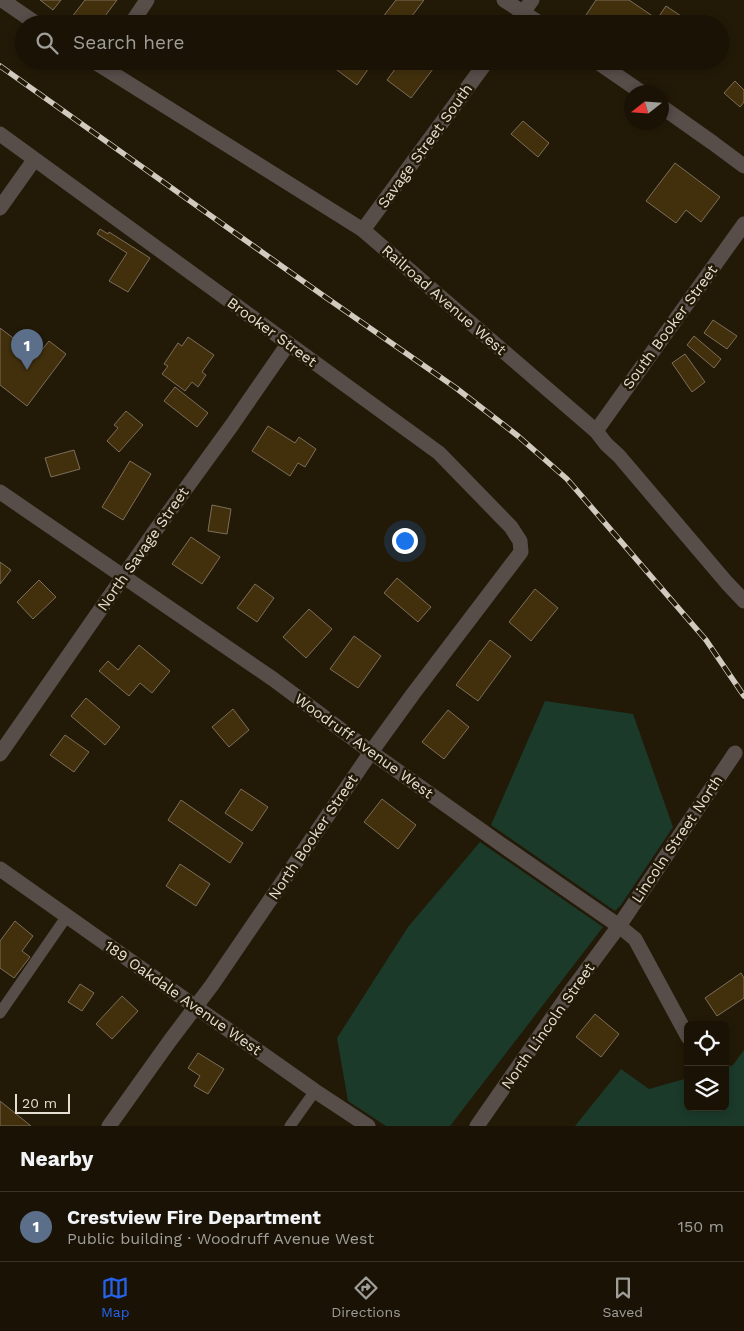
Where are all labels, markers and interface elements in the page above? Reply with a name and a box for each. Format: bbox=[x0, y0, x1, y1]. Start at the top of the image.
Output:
search box bbox=[15, 15, 729, 70]
icon: search bbox=[33, 29, 61, 57]
text: Search here bbox=[73, 31, 184, 54]
street label: Savage Street South bbox=[374, 80, 476, 212]
north arrow bbox=[624, 85, 669, 130]
street label: Railroad Avenue West bbox=[378, 241, 510, 359]
street label: South Booker Street bbox=[619, 261, 722, 393]
street label: Brooker Street bbox=[224, 293, 321, 371]
pin: 1 bbox=[11, 329, 43, 370]
street label: North Savage Street bbox=[93, 483, 193, 614]
your location bbox=[392, 528, 418, 554]
street label: Woodruff Avenue West bbox=[291, 690, 437, 803]
street label: North Booker Street bbox=[264, 770, 362, 903]
street label: Lincoln Street North bbox=[628, 772, 726, 906]
street label: 189 Oakdale Avenue West bbox=[101, 937, 266, 1060]
street label: North Lincoln Street bbox=[498, 959, 599, 1093]
map controls bbox=[684, 1021, 729, 1111]
button: locate bbox=[684, 1021, 729, 1066]
button: layers bbox=[684, 1066, 729, 1111]
scale bar bbox=[15, 1091, 70, 1114]
text: 20 m bbox=[22, 1095, 57, 1111]
text: Nearby bbox=[20, 1146, 93, 1171]
text: Crestview Fire Department bbox=[67, 1206, 321, 1229]
text: 1 bbox=[33, 1217, 39, 1236]
text: 150 m bbox=[678, 1217, 724, 1236]
text: Public building · Woodruff Avenue West bbox=[67, 1229, 374, 1248]
tab: Map bbox=[101, 1274, 130, 1320]
tab: Directions bbox=[331, 1274, 401, 1320]
tab: Saved bbox=[602, 1274, 643, 1320]

